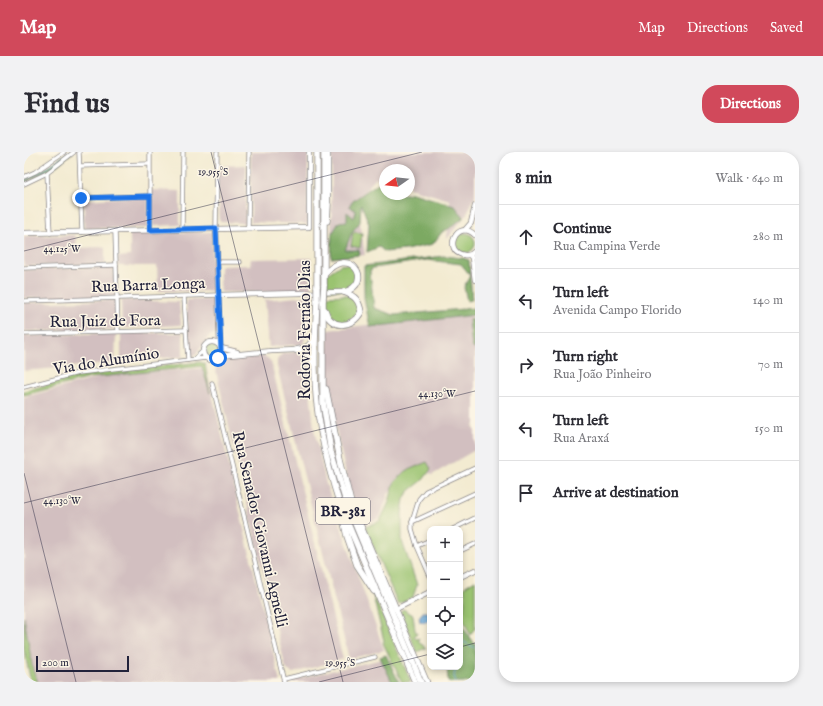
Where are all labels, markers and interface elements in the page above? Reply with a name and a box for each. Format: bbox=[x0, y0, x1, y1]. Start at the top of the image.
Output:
text: Map bbox=[20, 16, 56, 40]
text: Map bbox=[638, 19, 665, 37]
text: Directions bbox=[687, 19, 748, 37]
text: Saved bbox=[770, 19, 803, 37]
button: Directions bbox=[702, 85, 799, 123]
text: Find us bbox=[24, 87, 110, 122]
north arrow bbox=[379, 164, 415, 200]
text: 19.955°S bbox=[198, 166, 228, 179]
text: 8 min bbox=[515, 168, 552, 189]
text: Walk · 640 m bbox=[716, 170, 783, 187]
route end bbox=[72, 189, 90, 207]
text: Continue bbox=[553, 219, 611, 238]
icon: ahead bbox=[515, 226, 537, 248]
text: 280 m bbox=[753, 228, 783, 245]
text: Rua Campina Verde bbox=[553, 238, 660, 255]
text: 44.125°W bbox=[44, 243, 81, 256]
street label: Rodovia Fernão Dias bbox=[296, 260, 316, 400]
street label: Rua Barra Longa bbox=[90, 274, 206, 298]
text: Turn left bbox=[553, 283, 609, 302]
icon: left bbox=[515, 290, 537, 312]
text: 140 m bbox=[753, 292, 783, 309]
text: Avenida Campo Florido bbox=[553, 302, 682, 319]
street label: Rua Juiz de Fora bbox=[49, 311, 161, 333]
street label: Via do Alumínio bbox=[51, 344, 161, 380]
text: Turn right bbox=[553, 347, 618, 366]
route start bbox=[209, 349, 227, 367]
icon: right bbox=[515, 354, 537, 376]
text: 70 m bbox=[758, 356, 783, 373]
text: Rua João Pinheiro bbox=[553, 366, 651, 383]
text: 44.130°W bbox=[418, 388, 456, 401]
text: Turn left bbox=[553, 411, 609, 430]
icon: left bbox=[515, 418, 537, 440]
text: 150 m bbox=[754, 420, 783, 437]
street label: Rua Senador Giovanni Agnelli bbox=[227, 429, 291, 630]
text: Rua Araxá bbox=[553, 430, 609, 447]
icon: arrive bbox=[515, 482, 537, 504]
text: Arrive at destination bbox=[553, 483, 679, 502]
text: 44.130°W bbox=[43, 495, 81, 508]
road number: BR-381 bbox=[316, 498, 370, 524]
map controls bbox=[427, 526, 463, 670]
button: + bbox=[427, 526, 463, 562]
button: − bbox=[427, 562, 463, 598]
button: locate bbox=[427, 598, 463, 634]
button: layers bbox=[427, 634, 463, 670]
scale bar bbox=[36, 654, 129, 673]
text: 200 m bbox=[42, 656, 69, 670]
text: 19.955°S bbox=[325, 657, 355, 670]

